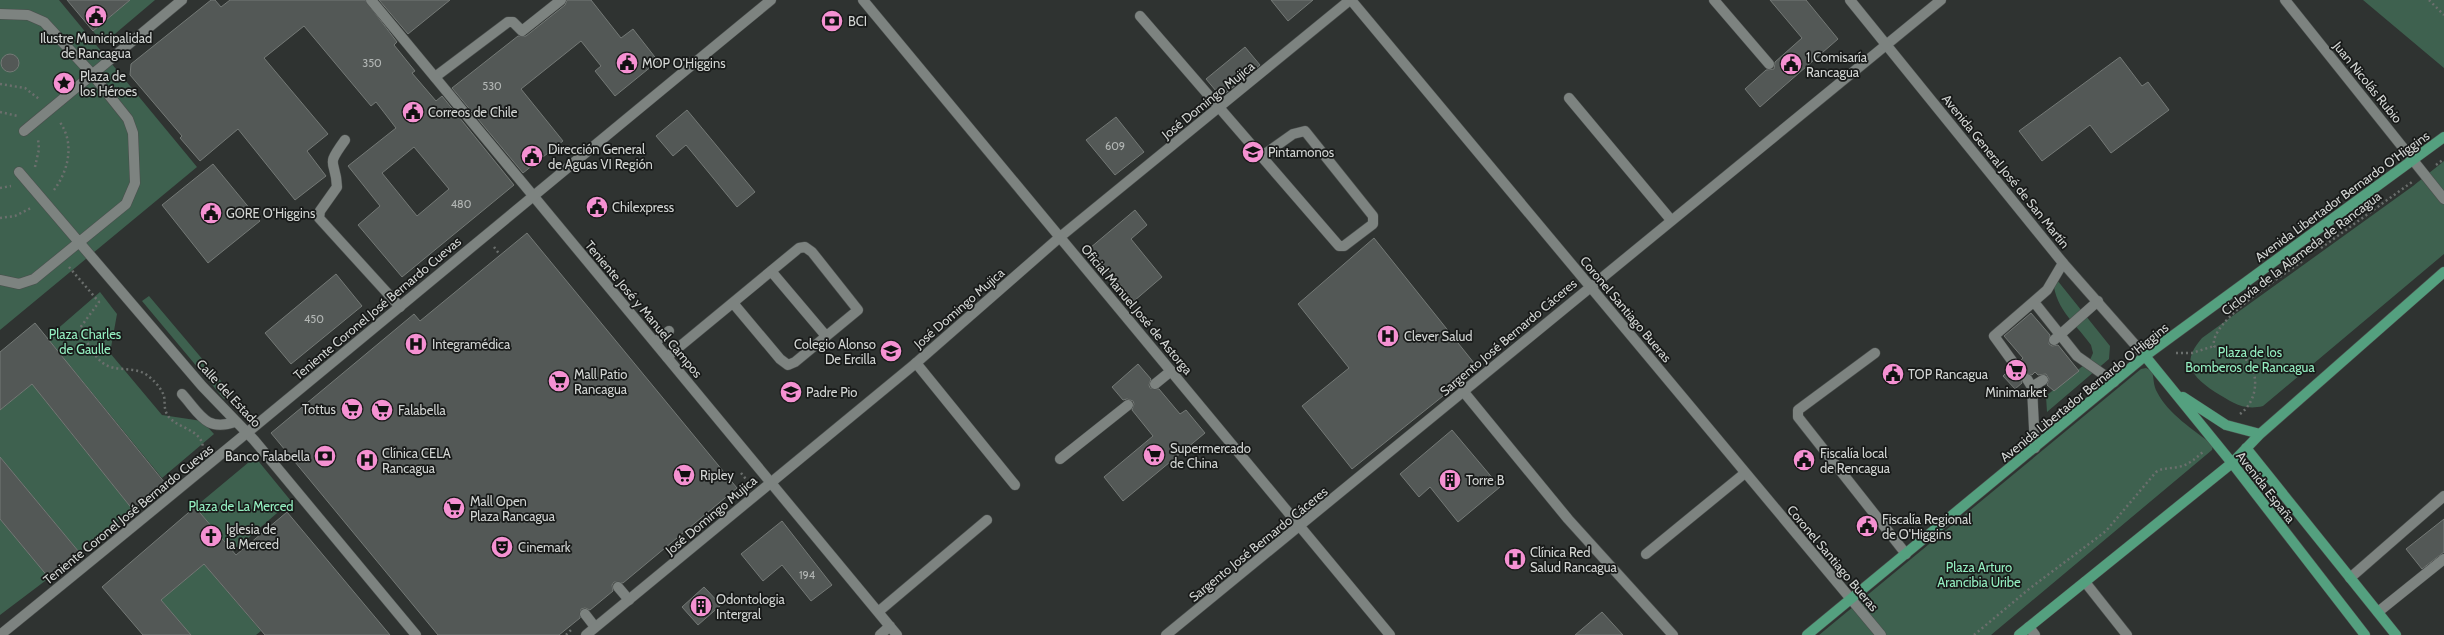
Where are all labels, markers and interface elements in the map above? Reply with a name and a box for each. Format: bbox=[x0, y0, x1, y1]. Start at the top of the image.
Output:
public building icon: Ilustre Municipalidad de Rancagua bbox=[83, 3, 109, 29]
bank icon: BCI bbox=[819, 8, 845, 34]
place label: BCI bbox=[848, 13, 867, 29]
place label: Ilustre Municipalidad de Rancagua bbox=[40, 30, 152, 61]
street label: Juan Nicolás Rubio bbox=[2330, 37, 2406, 126]
place label: 1 Comisaría Rancagua bbox=[1806, 49, 1868, 80]
public building icon: MOP O'Higgins bbox=[614, 50, 640, 76]
public building icon: 1 Comisaría Rancagua bbox=[1778, 51, 1804, 77]
place label: MOP O'Higgins bbox=[642, 55, 726, 71]
house number: 350 bbox=[362, 56, 382, 70]
street label: José Domingo Mujica bbox=[1158, 57, 1259, 144]
place label: Plaza de los Héroes bbox=[80, 68, 138, 99]
place icon: Plaza de los Héroes bbox=[51, 70, 77, 96]
house number: 530 bbox=[482, 79, 502, 93]
street label: Avenida General José de San Martín bbox=[1939, 91, 2073, 251]
public building icon: Correos de Chile bbox=[400, 99, 426, 125]
place label: Correos de Chile bbox=[428, 104, 518, 120]
street label: Avenida Libertador Bernardo O'Higgins bbox=[2252, 127, 2433, 265]
house number: 609 bbox=[1105, 139, 1125, 153]
school or university icon: Pintamonos bbox=[1240, 139, 1266, 165]
place label: Dirección General de Aguas VI Región bbox=[548, 141, 653, 172]
public building icon: Dirección General de Aguas VI Región bbox=[519, 143, 545, 169]
place label: Pintamonos bbox=[1268, 144, 1335, 160]
street label: Ciclovía de la Alameda de Rancagua bbox=[2218, 187, 2385, 318]
public building icon: Chilexpress bbox=[584, 194, 610, 220]
house number: 480 bbox=[451, 197, 472, 211]
place label: Chilexpress bbox=[612, 199, 675, 215]
public building icon: GORE O'Higgins bbox=[198, 200, 224, 226]
place label: GORE O'Higgins bbox=[226, 205, 316, 221]
street label: Teniente Coronel José Bernardo Cuevas bbox=[290, 233, 465, 383]
street label: Teniente José y Manuel Campos bbox=[582, 237, 706, 381]
street label: Oficial Manuel José de Astorga bbox=[1078, 241, 1197, 378]
street label: Coronel Santiago Bueras bbox=[1577, 253, 1675, 366]
street label: José Domingo Mujica bbox=[910, 264, 1009, 353]
street label: Sargento José Bernardo Cáceres bbox=[1436, 275, 1580, 399]
house number: 450 bbox=[304, 312, 324, 326]
street label: Avenida Libertador Bernardo O'Higgins bbox=[1997, 319, 2172, 465]
hospital icon: Clever Salud bbox=[1375, 323, 1401, 349]
park label: Plaza Charles de Gaulle bbox=[49, 326, 122, 357]
place label: Clever Salud bbox=[1404, 328, 1473, 344]
hospital icon: Integramédica bbox=[403, 331, 429, 357]
place label: Integramédica bbox=[432, 336, 511, 352]
place label: Colegio Alonso De Ercilla bbox=[794, 336, 877, 367]
school or university icon: Colegio Alonso De Ercilla bbox=[878, 338, 904, 364]
park label: Plaza de los Bomberos de Rancagua bbox=[2185, 344, 2315, 375]
street label: Calle del Estado bbox=[193, 356, 265, 430]
supermarket icon: Minimarket bbox=[2003, 357, 2029, 383]
public building icon: TOP Rancagua bbox=[1880, 361, 1906, 387]
place label: Mall Patio Rancagua bbox=[574, 366, 628, 397]
place label: TOP Rancagua bbox=[1908, 366, 1989, 382]
supermarket icon: Mall Patio Rancagua bbox=[546, 368, 572, 394]
school or university icon: Padre Pio bbox=[778, 379, 804, 405]
place label: Padre Pio bbox=[806, 384, 858, 400]
place label: Minimarket bbox=[1985, 384, 2047, 400]
supermarket icon: Tottus bbox=[339, 396, 365, 422]
supermarket icon: Falabella bbox=[369, 397, 395, 423]
place label: Tottus bbox=[302, 401, 337, 417]
place label: Falabella bbox=[398, 402, 447, 418]
street label: Teniente Coronel José Bernardo Cuevas bbox=[40, 440, 217, 588]
place label: Supermercado de China bbox=[1170, 440, 1251, 471]
supermarket icon: Supermercado de China bbox=[1141, 442, 1167, 468]
bank icon: Banco Falabella bbox=[312, 443, 338, 469]
place label: Clínica CELA Rancagua bbox=[382, 445, 451, 476]
place label: Fiscalía local de Rencagua bbox=[1820, 445, 1891, 476]
hospital icon: Clínica CELA Rancagua bbox=[354, 447, 380, 473]
public building icon: Fiscalía local de Rencagua bbox=[1791, 447, 1817, 473]
place label: Banco Falabella bbox=[225, 448, 311, 464]
street label: Avenida España bbox=[2233, 448, 2299, 527]
supermarket icon: Ripley bbox=[671, 462, 697, 488]
place label: Ripley bbox=[700, 467, 734, 483]
building icon: Torre B bbox=[1437, 467, 1463, 493]
street label: José Domingo Mujica bbox=[661, 472, 761, 559]
place label: Torre B bbox=[1466, 472, 1505, 488]
street label: Sargento José Bernardo Cáceres bbox=[1185, 483, 1331, 605]
place label: Mall Open Plaza Rancagua bbox=[470, 493, 556, 524]
supermarket icon: Mall Open Plaza Rancagua bbox=[441, 495, 467, 521]
park label: Plaza de La Merced bbox=[188, 498, 294, 514]
street label: Coronel Santiago Bueras bbox=[1784, 502, 1882, 615]
place label: Fiscalía Regional de O'Higgins bbox=[1882, 511, 1971, 542]
public building icon: Fiscalía Regional de O'Higgins bbox=[1854, 513, 1880, 539]
place label: Iglesia de la Merced bbox=[226, 521, 279, 552]
church icon: Iglesia de la Merced bbox=[198, 523, 224, 549]
theatre icon: Cinemark bbox=[489, 534, 515, 560]
place label: Cinemark bbox=[518, 539, 571, 555]
place label: Clínica Red Salud Rancagua bbox=[1530, 544, 1618, 575]
hospital icon: Clínica Red Salud Rancagua bbox=[1502, 546, 1528, 572]
park label: Plaza Arturo Arancibia Uribe bbox=[1937, 559, 2021, 590]
house number: 194 bbox=[799, 568, 816, 582]
place label: Odontologia Intergral bbox=[716, 591, 786, 622]
building icon: Odontologia Intergral bbox=[688, 593, 714, 619]

